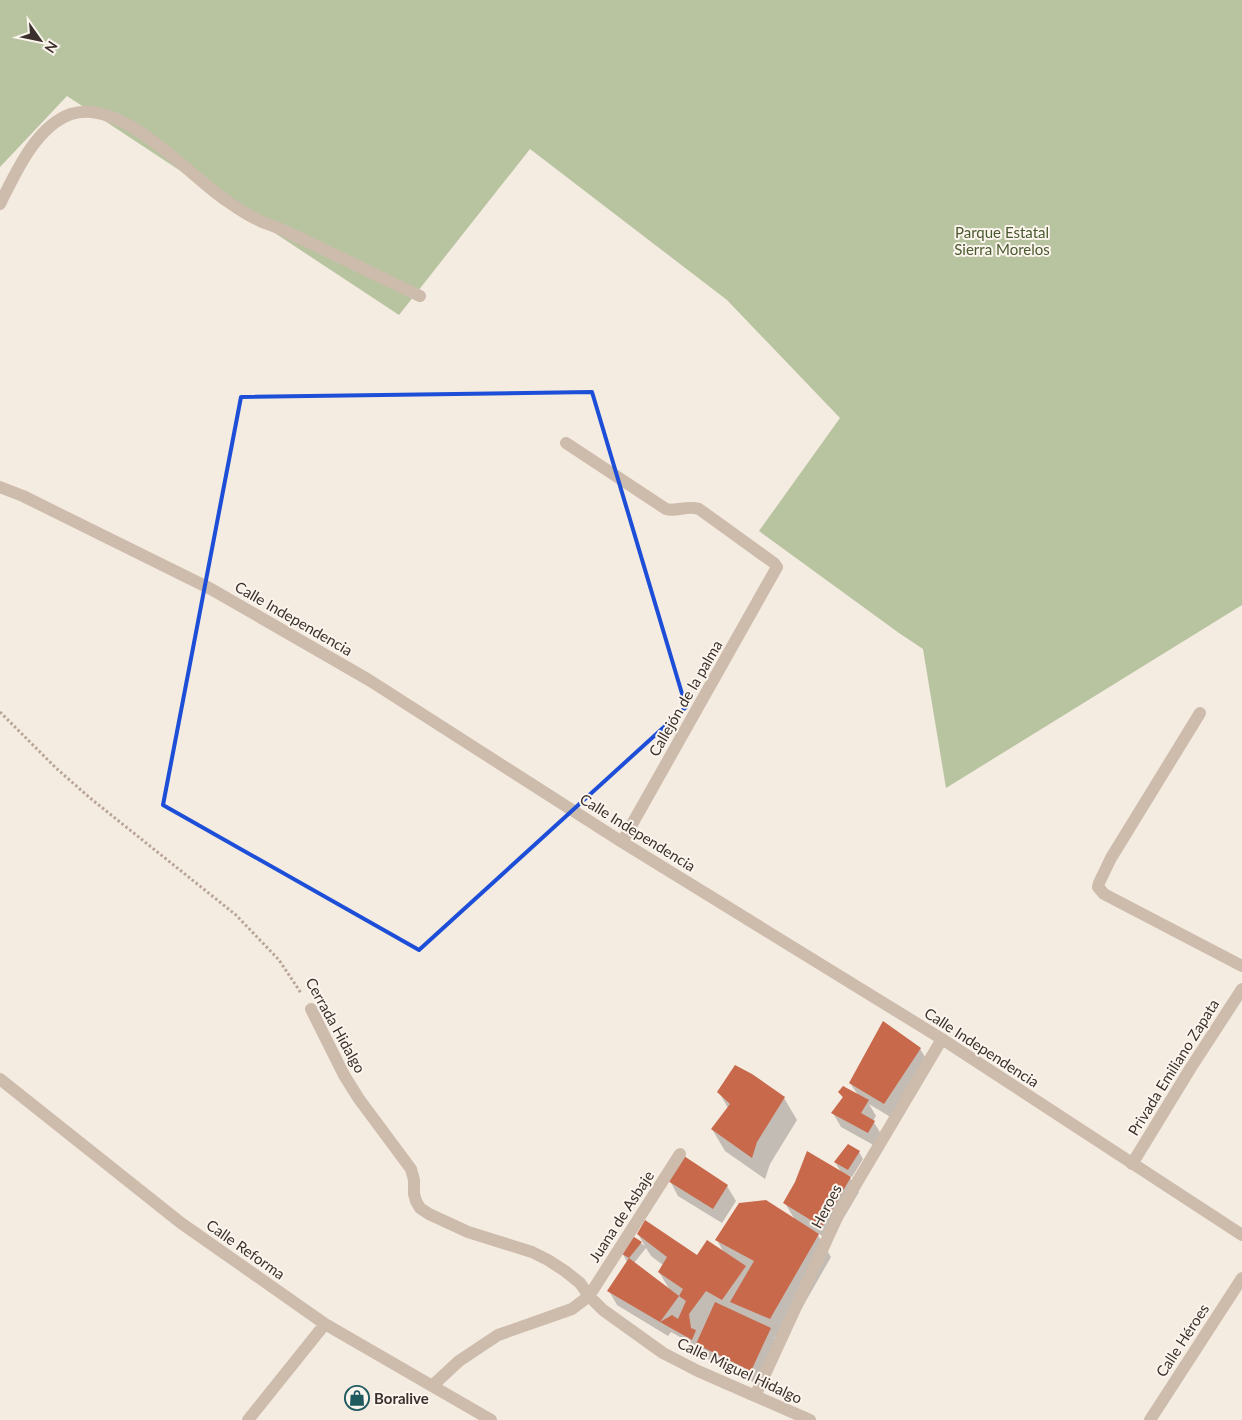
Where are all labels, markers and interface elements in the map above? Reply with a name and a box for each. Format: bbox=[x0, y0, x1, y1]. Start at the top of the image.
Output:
north arrow bbox=[15, 15, 65, 65]
text: N bbox=[41, 38, 61, 57]
park label: Parque Estatal Sierra Morelos bbox=[954, 223, 1050, 258]
street label: Calle Independencia bbox=[232, 577, 356, 659]
street label: Callejón de la palma bbox=[644, 637, 726, 759]
street label: Calle Independencia bbox=[577, 789, 699, 875]
street label: Cerrada Hidalgo bbox=[302, 974, 370, 1076]
street label: Privada Emiliano Zapata bbox=[1124, 995, 1222, 1139]
street label: Calle Independencia bbox=[921, 1003, 1043, 1091]
street label: Juana de Asbaje bbox=[585, 1167, 657, 1265]
street label: Heroes bbox=[807, 1181, 845, 1231]
street label: Calle Reforma bbox=[203, 1215, 289, 1283]
street label: Calle Héroes bbox=[1152, 1300, 1212, 1380]
street label: Calle Miguel Hidalgo bbox=[675, 1333, 805, 1407]
shop icon: Boralive bbox=[344, 1385, 370, 1411]
place label: Boralive bbox=[374, 1389, 429, 1407]

